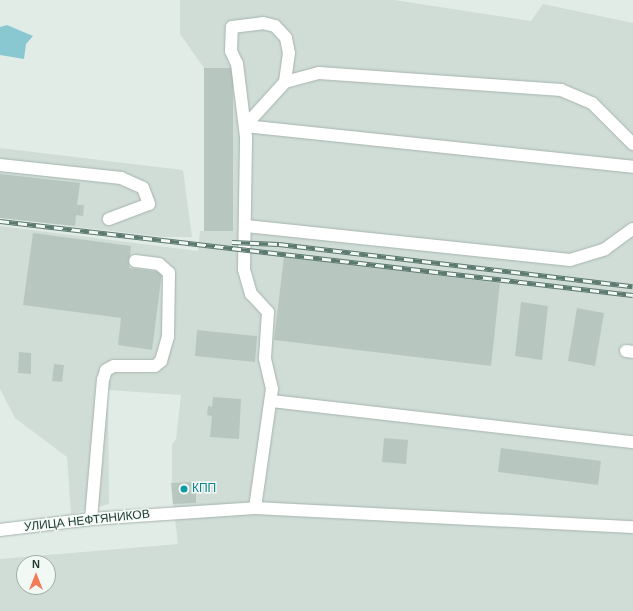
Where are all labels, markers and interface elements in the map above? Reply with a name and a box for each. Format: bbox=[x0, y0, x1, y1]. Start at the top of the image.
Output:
place label: КПП bbox=[192, 482, 216, 496]
marker: КПП bbox=[179, 484, 189, 494]
street label: УЛИЦА НЕФТЯНИКОВ bbox=[23, 507, 151, 535]
north arrow bbox=[16, 555, 56, 595]
text: N bbox=[32, 558, 40, 570]

